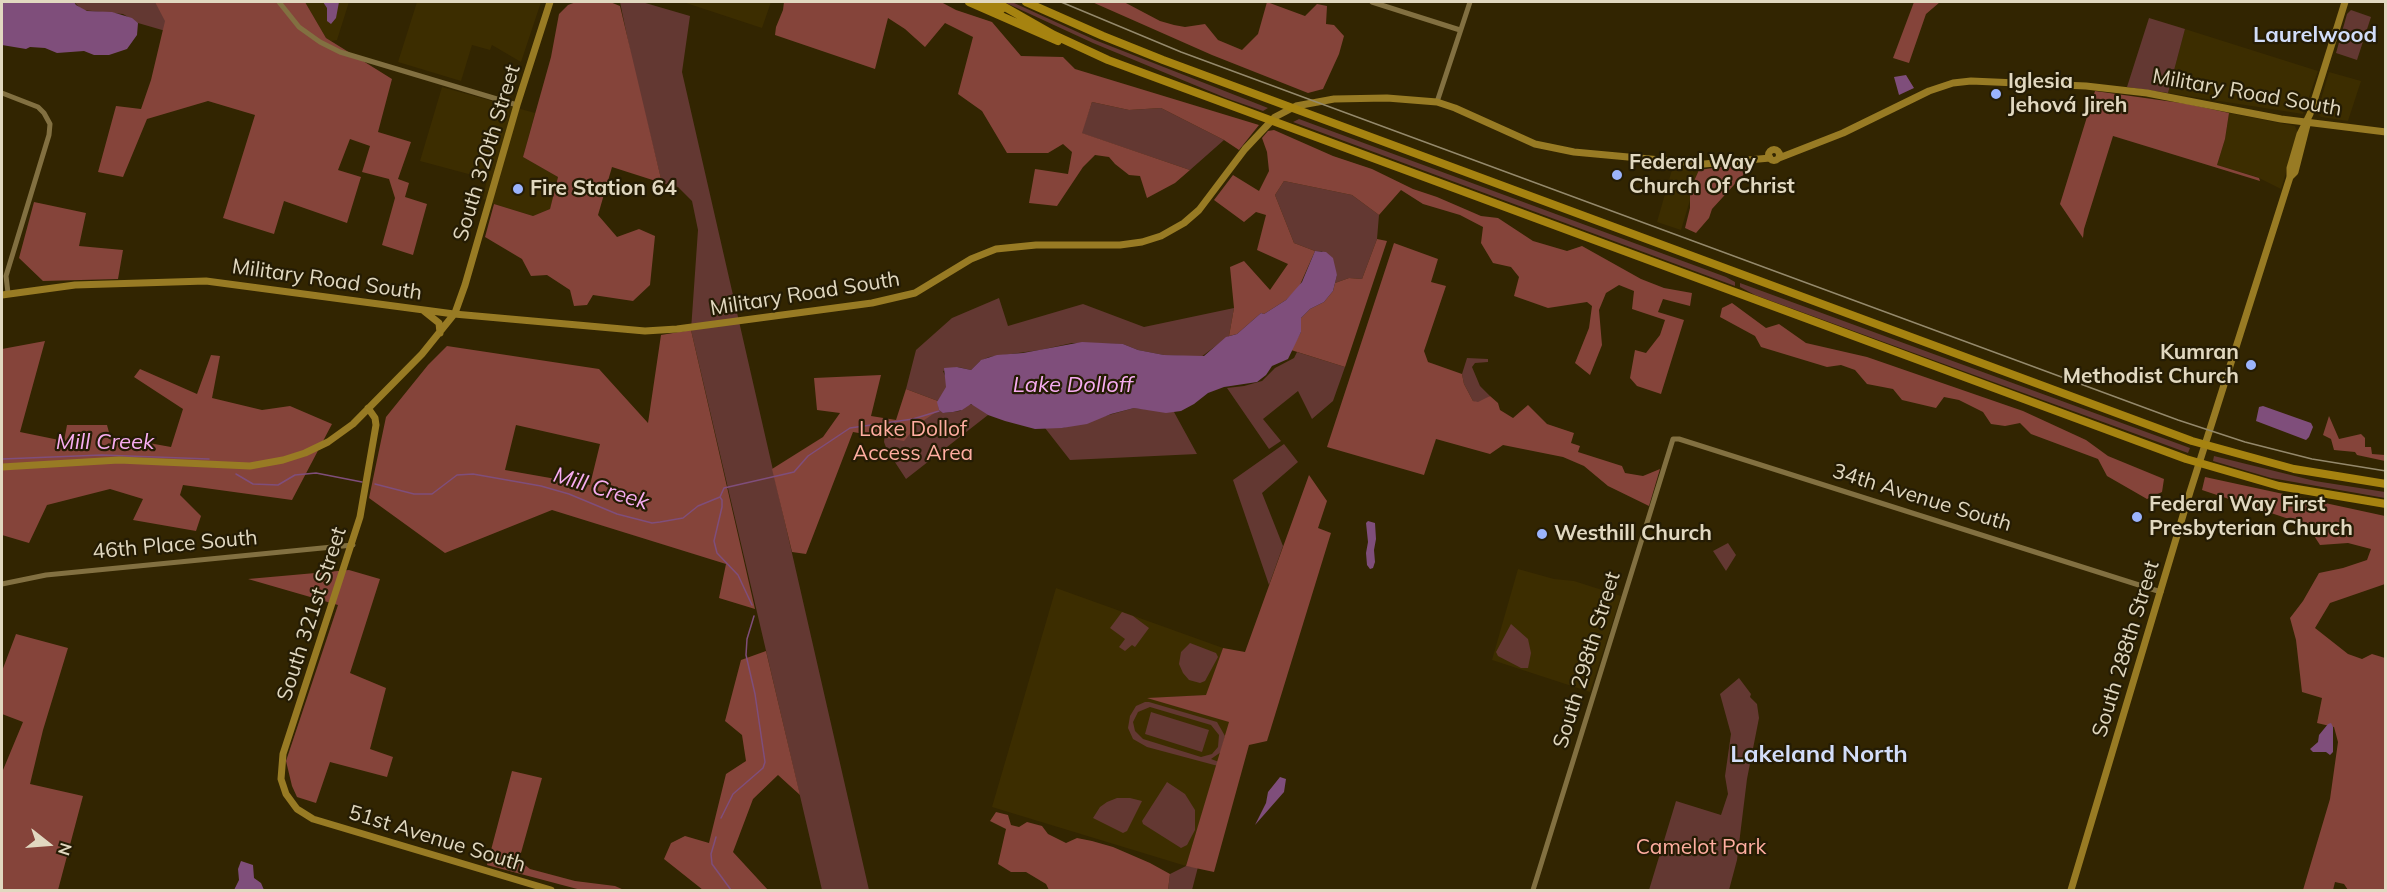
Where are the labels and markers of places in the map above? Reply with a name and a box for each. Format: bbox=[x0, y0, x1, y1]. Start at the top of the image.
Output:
place label: Iglesia Jehová Jireh bbox=[2008, 69, 2128, 119]
marker: Iglesia Jehová Jireh bbox=[1989, 87, 2003, 101]
place label: Federal Way Church Of Christ bbox=[1629, 150, 1795, 200]
marker: Federal Way Church Of Christ bbox=[1610, 168, 1624, 182]
place label: Fire Station 64 bbox=[530, 176, 677, 202]
marker: Fire Station 64 bbox=[511, 182, 525, 196]
place label: Kumran Methodist Church bbox=[2063, 340, 2239, 390]
marker: Kumran Methodist Church bbox=[2244, 358, 2258, 372]
place label: Federal Way First Presbyterian Church bbox=[2149, 492, 2353, 542]
marker: Federal Way First Presbyterian Church bbox=[2130, 510, 2144, 524]
place label: Westhill Church bbox=[1554, 521, 1712, 547]
marker: Westhill Church bbox=[1535, 527, 1549, 541]

